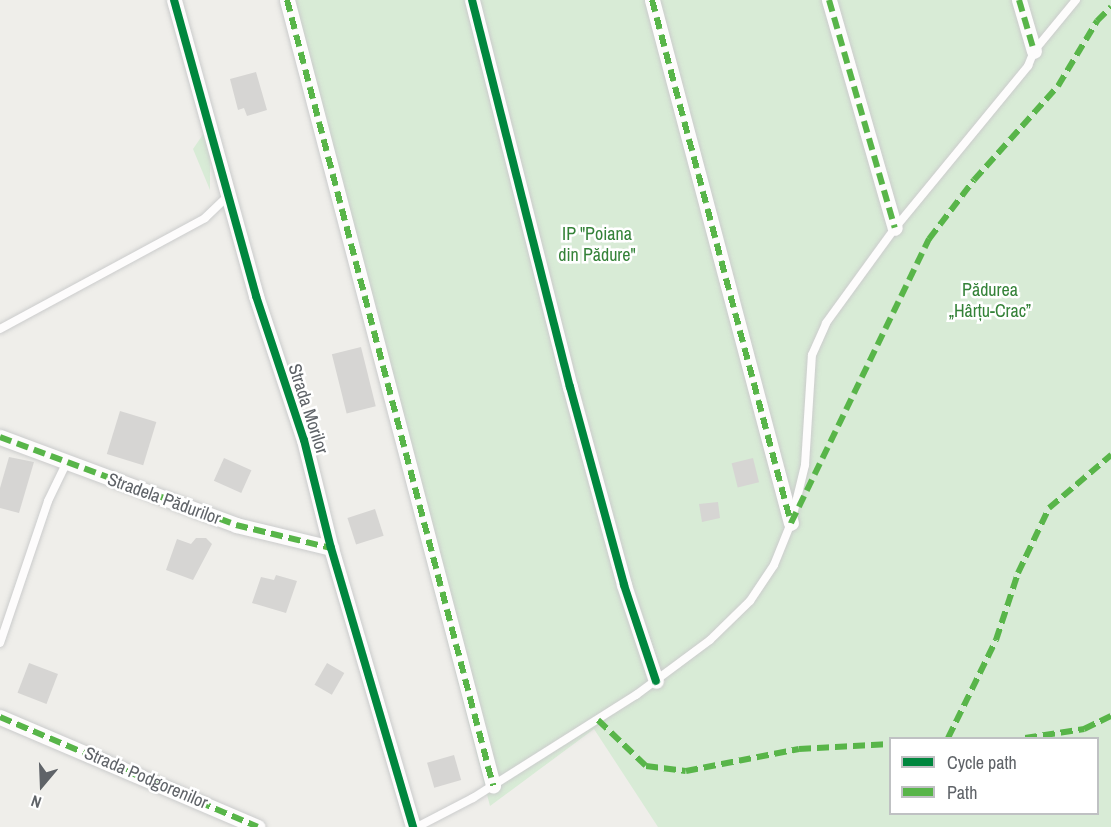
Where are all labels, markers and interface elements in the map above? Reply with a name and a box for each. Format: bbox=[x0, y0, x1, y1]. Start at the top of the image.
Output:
park label: IP "Poiana din Pădure" bbox=[558, 224, 636, 266]
park label: Pădurea „Hârțu-Crac” bbox=[949, 280, 1031, 322]
street label: Strada Morilor bbox=[283, 361, 333, 457]
street label: Stradela Pădurilor bbox=[104, 469, 224, 529]
legend bbox=[889, 737, 1099, 815]
street label: Strada Podgorenilor bbox=[81, 742, 211, 814]
text: Cycle path bbox=[947, 750, 1017, 775]
north arrow bbox=[12, 755, 72, 815]
text: Path bbox=[947, 780, 977, 805]
text: N bbox=[28, 790, 44, 814]

